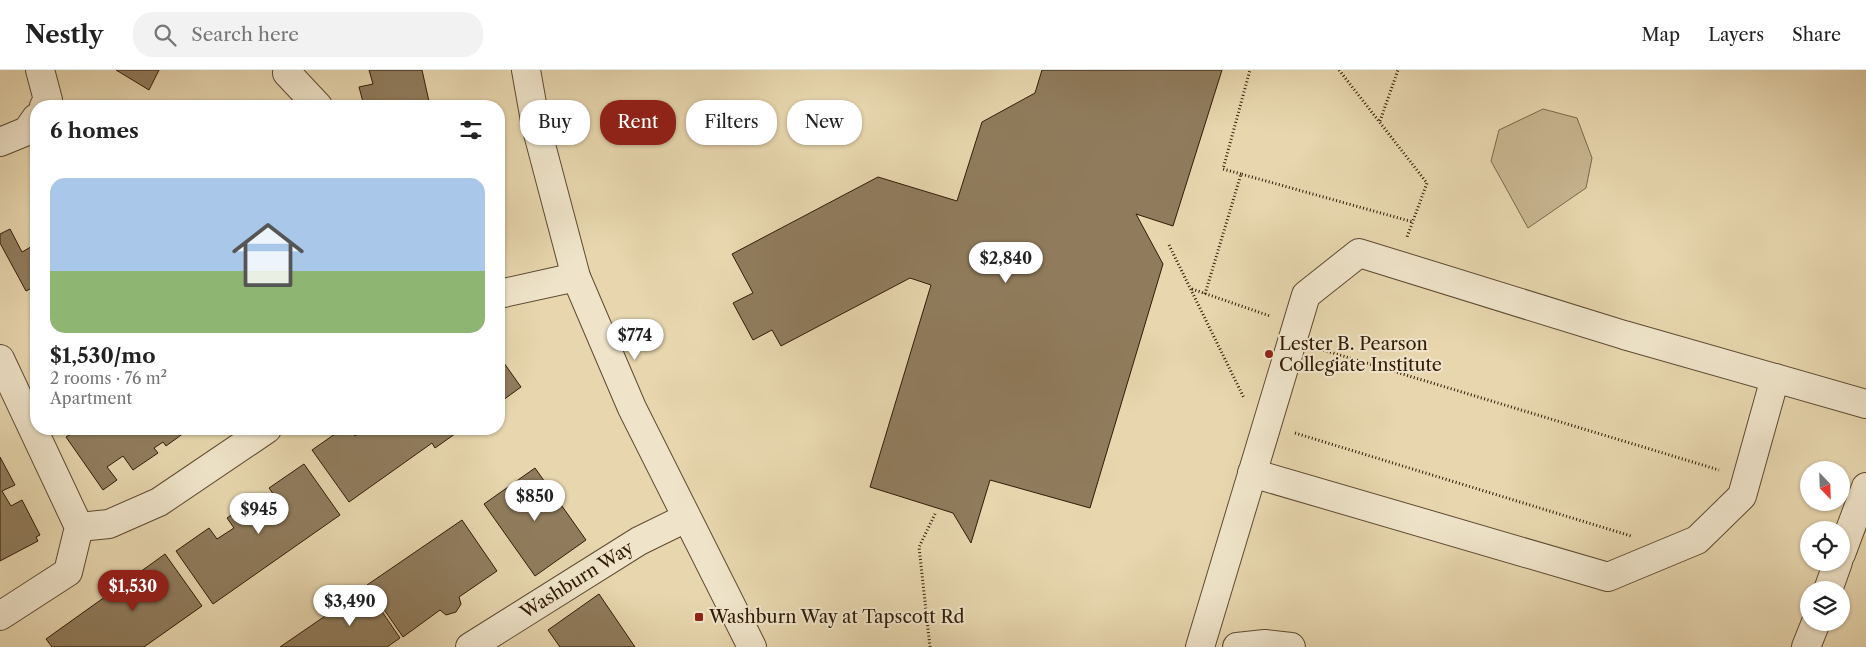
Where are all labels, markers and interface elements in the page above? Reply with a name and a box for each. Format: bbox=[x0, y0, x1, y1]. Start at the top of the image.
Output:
search box bbox=[133, 12, 483, 57]
text: Nestly bbox=[25, 20, 103, 49]
icon: search bbox=[151, 21, 179, 49]
text: Search here bbox=[191, 23, 299, 46]
text: Map bbox=[1642, 24, 1680, 46]
text: Layers bbox=[1708, 24, 1764, 46]
text: Share bbox=[1792, 24, 1841, 46]
chip: Buy bbox=[520, 100, 590, 145]
chip: Rent bbox=[600, 100, 676, 145]
chip: Filters bbox=[686, 100, 777, 145]
chip: New bbox=[787, 100, 862, 145]
icon: filters bbox=[457, 116, 485, 144]
text: 6 homes bbox=[50, 118, 139, 143]
icon: home bbox=[223, 210, 313, 300]
pin: $2,840 bbox=[965, 242, 1047, 284]
text: $2,840 bbox=[980, 248, 1032, 268]
pin: $774 bbox=[605, 318, 665, 361]
text: $774 bbox=[618, 325, 652, 345]
place label: Lester B. Pearson Collegiate Institute bbox=[1279, 333, 1442, 376]
text: $1,530/mo bbox=[50, 343, 156, 368]
marker: Lester B. Pearson Collegiate Institute bbox=[1263, 348, 1275, 360]
text: 2 rooms · 76 m² bbox=[50, 368, 167, 388]
text: Apartment bbox=[50, 388, 132, 408]
north arrow bbox=[1800, 461, 1850, 511]
map controls bbox=[1800, 461, 1850, 631]
pin: $850 bbox=[505, 480, 565, 522]
text: $850 bbox=[516, 486, 554, 506]
pin: $945 bbox=[229, 492, 289, 535]
text: $945 bbox=[241, 499, 277, 519]
button: locate bbox=[1800, 521, 1850, 571]
street label: Washburn Way bbox=[516, 536, 638, 624]
pin: $1,530 bbox=[92, 570, 174, 612]
text: $1,530 bbox=[109, 576, 157, 596]
button: layers bbox=[1800, 581, 1850, 631]
pin: $3,490 bbox=[309, 584, 391, 627]
text: $3,490 bbox=[324, 591, 376, 611]
place label: Washburn Way at Tapscott Rd bbox=[708, 606, 965, 628]
marker: Washburn Way at Tapscott Rd bbox=[693, 611, 705, 623]

